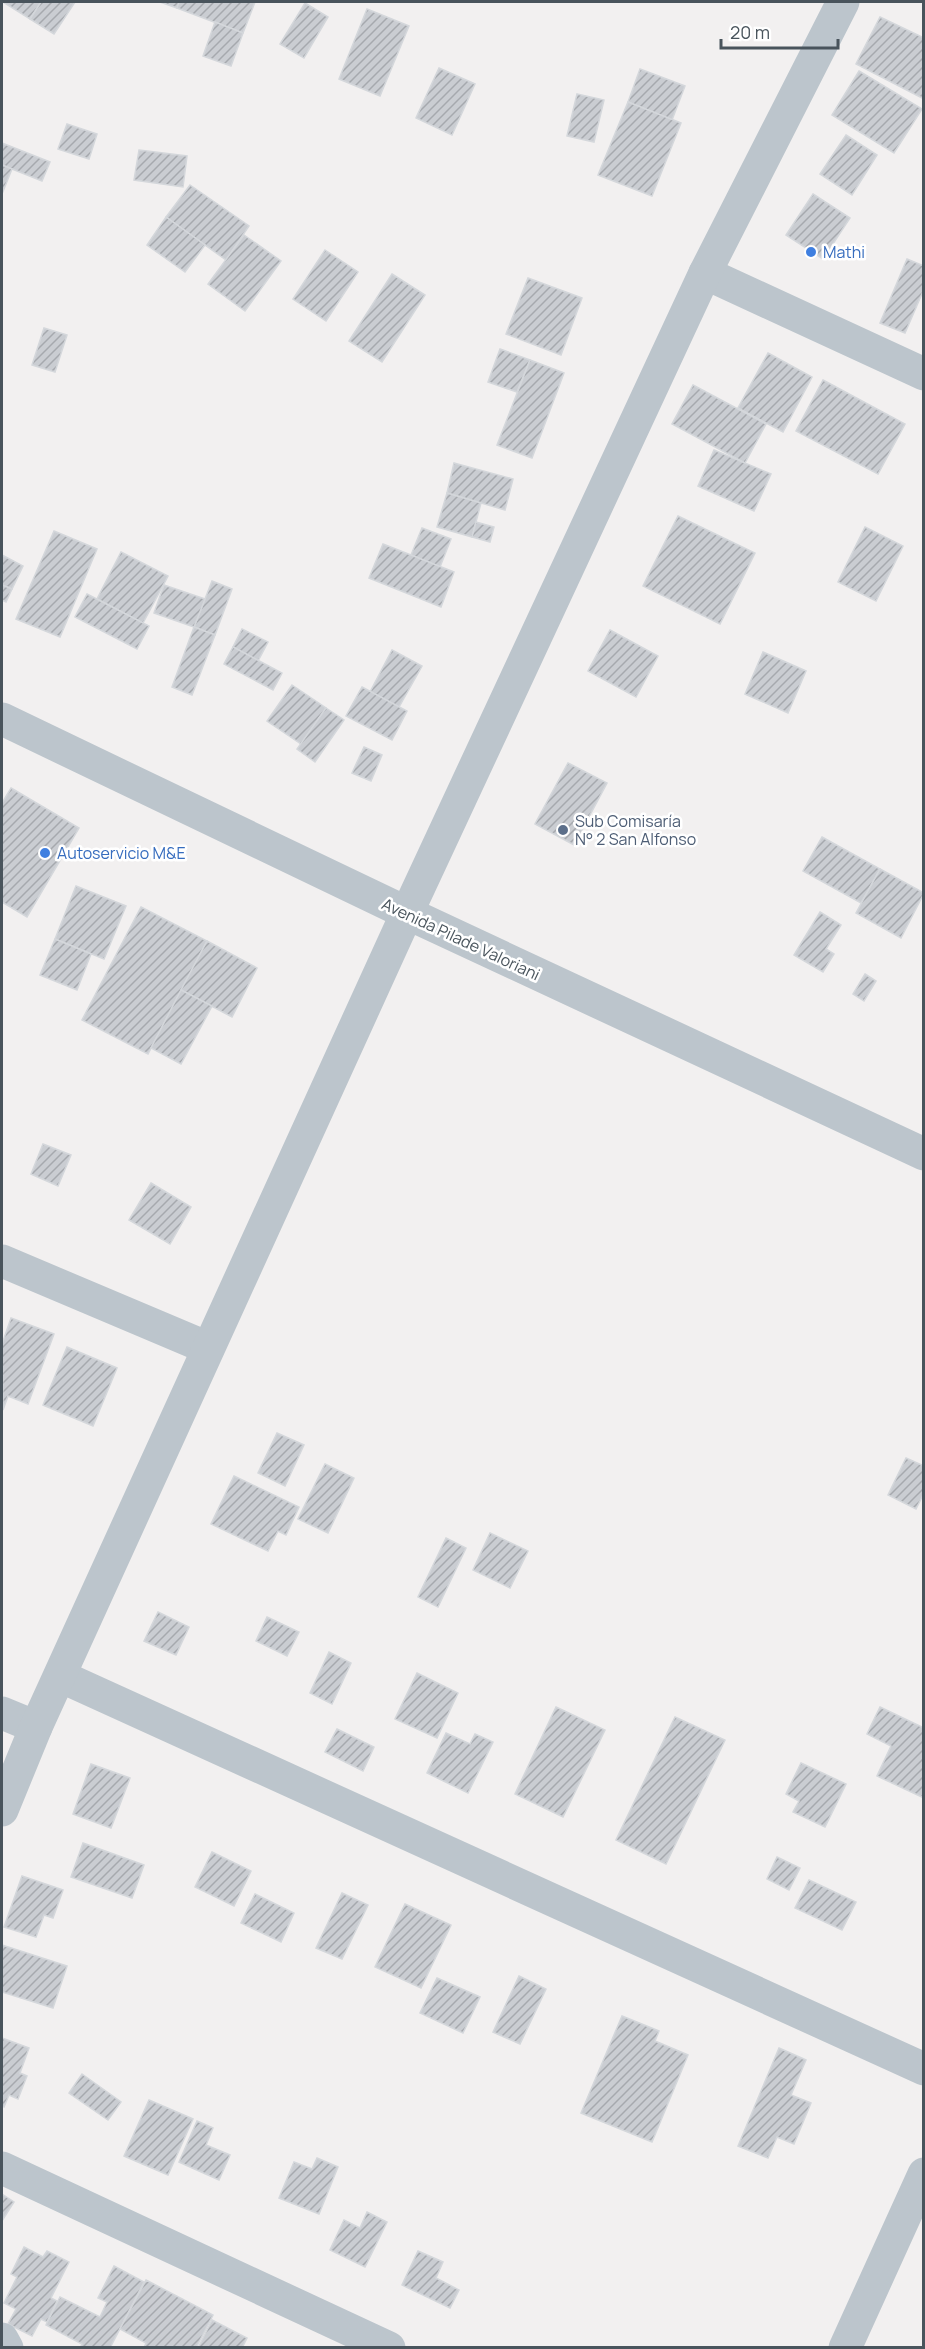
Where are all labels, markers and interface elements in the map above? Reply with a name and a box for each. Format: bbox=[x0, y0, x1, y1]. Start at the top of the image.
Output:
scale bar bbox=[721, 12, 838, 50]
text: 20 m bbox=[730, 20, 770, 44]
place label: Mathi bbox=[823, 241, 865, 263]
marker: Mathi bbox=[804, 245, 818, 259]
place label: Sub Comisaría N° 2 San Alfonso bbox=[575, 810, 696, 850]
marker: Sub Comisaría N° 2 San Alfonso bbox=[556, 823, 570, 837]
place label: Autoservicio M&E bbox=[57, 842, 186, 864]
marker: Autoservicio M&E bbox=[38, 846, 52, 860]
street label: Avenida Pilade Valoriani bbox=[378, 893, 544, 985]

